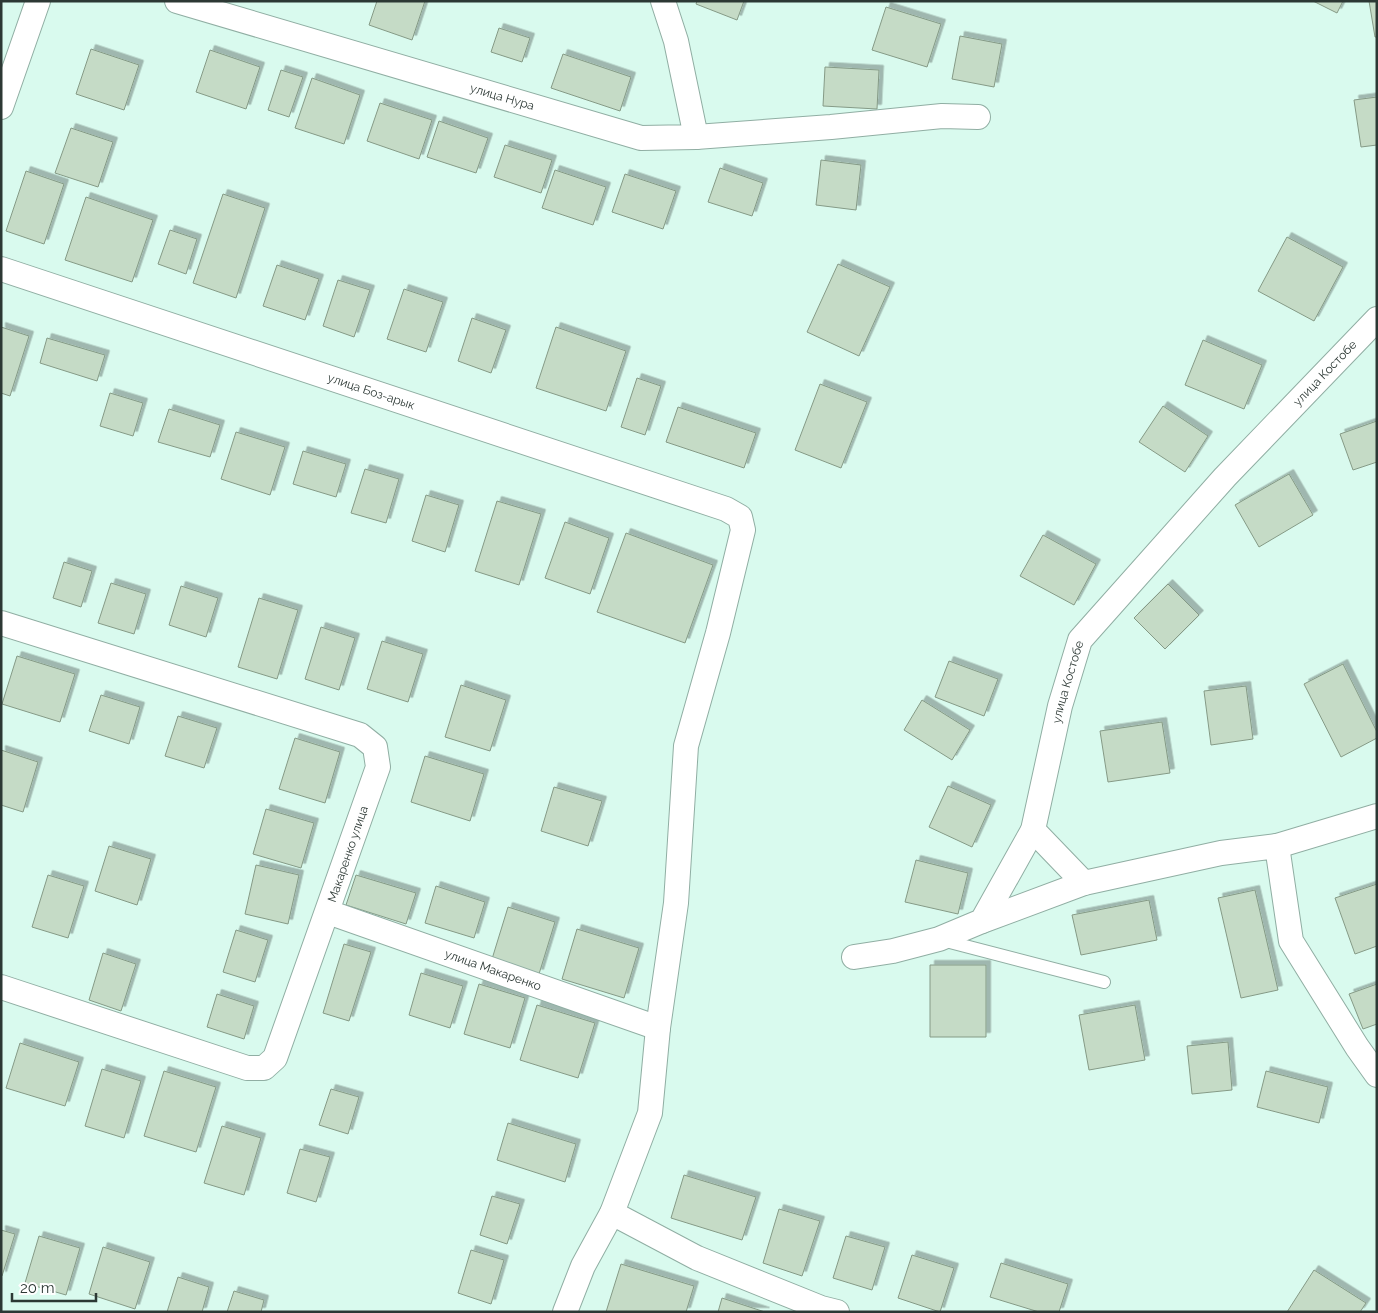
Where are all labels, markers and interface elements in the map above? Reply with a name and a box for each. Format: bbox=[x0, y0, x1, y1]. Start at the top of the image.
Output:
street label: улица Нура bbox=[468, 81, 536, 113]
street label: улица Костобе bbox=[1290, 338, 1359, 409]
street label: улица Боз-арык bbox=[326, 371, 417, 413]
street label: улица Костобе bbox=[1049, 639, 1086, 725]
street label: Макаренко улица bbox=[325, 804, 371, 904]
street label: улица Макаренко bbox=[443, 947, 543, 993]
scale bar bbox=[12, 1270, 96, 1302]
text: 20 m bbox=[20, 1279, 55, 1297]

